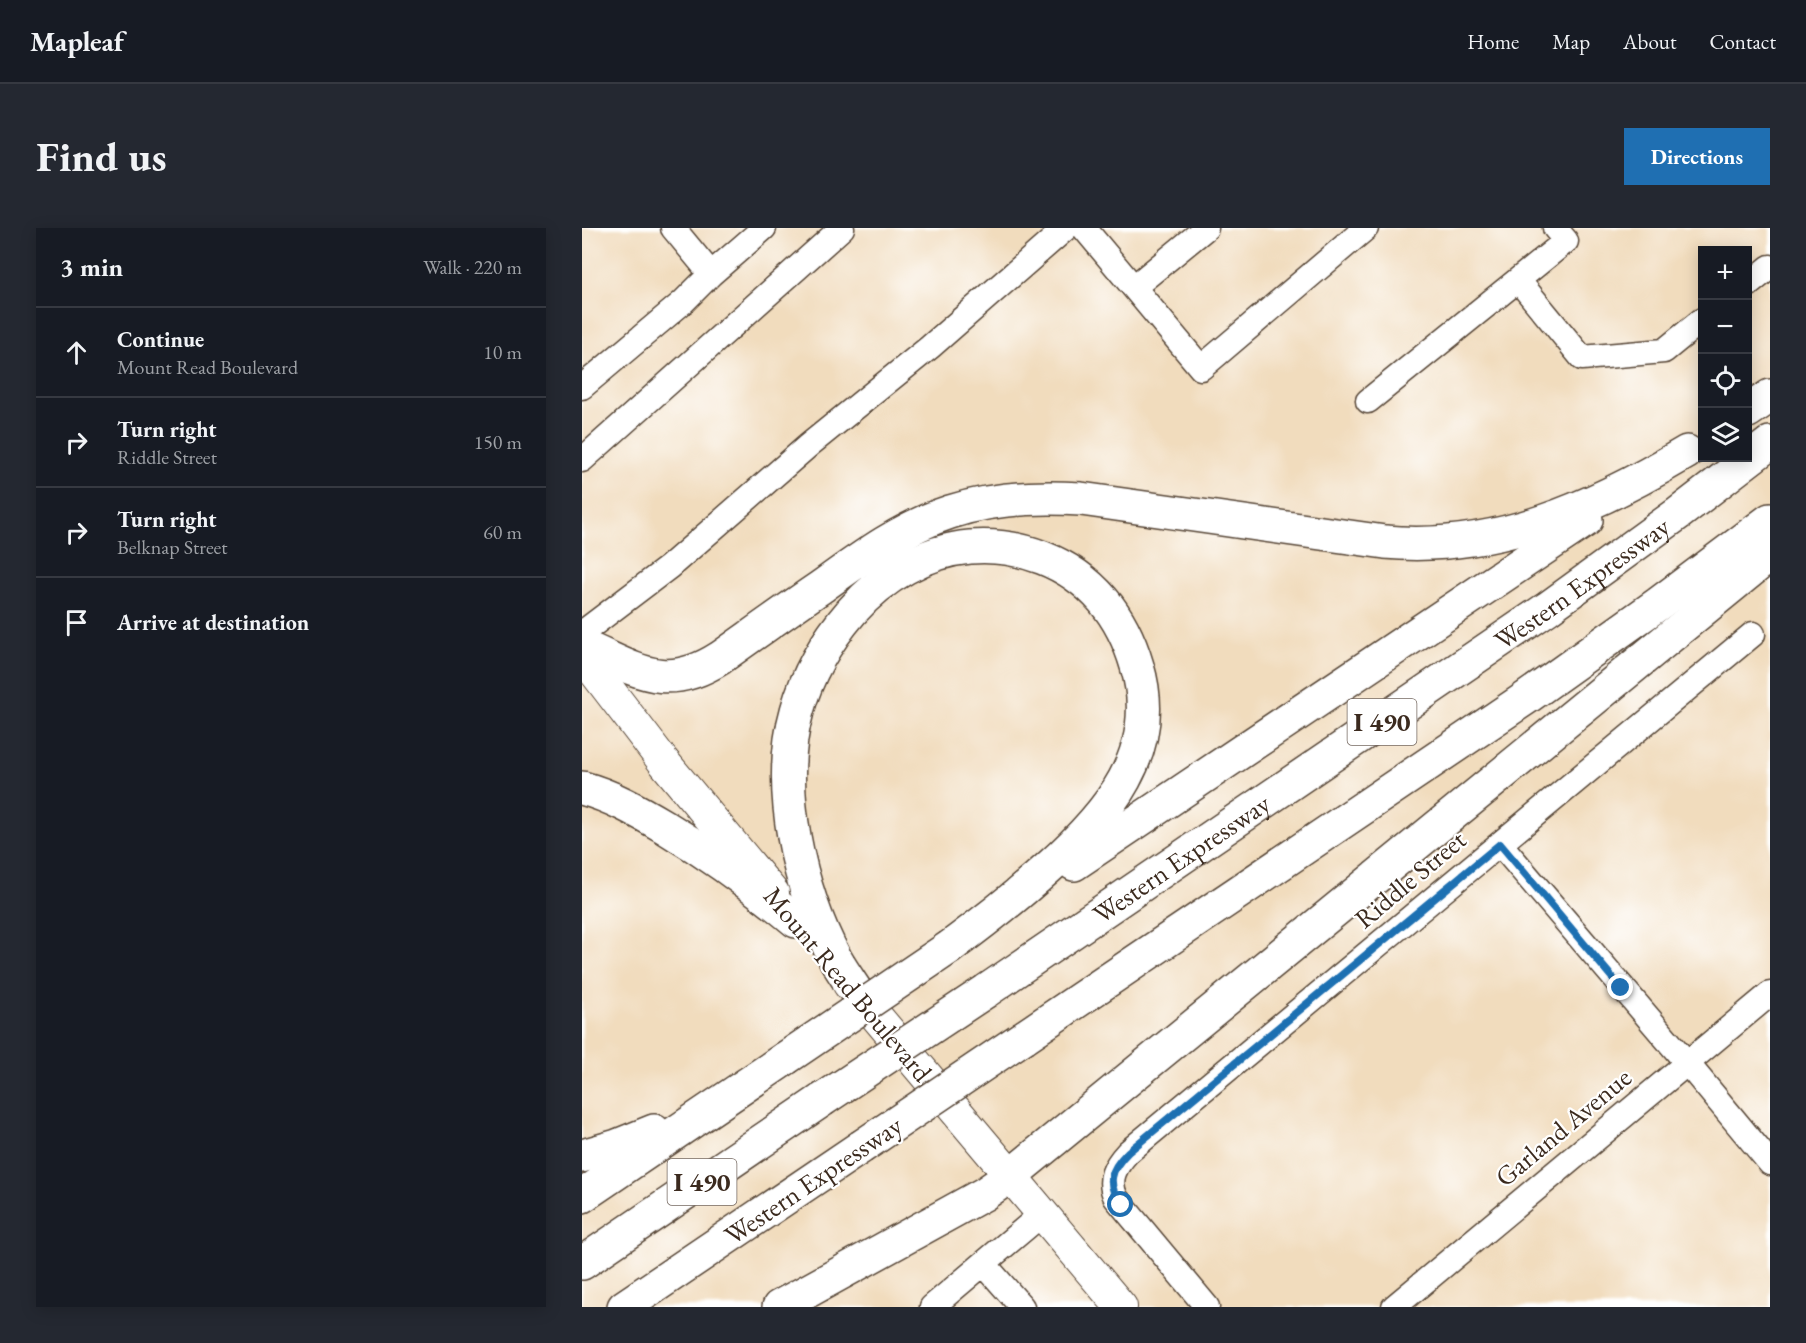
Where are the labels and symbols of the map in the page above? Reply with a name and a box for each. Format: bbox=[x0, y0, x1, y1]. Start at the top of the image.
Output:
street label: Western Expressway bbox=[1487, 508, 1676, 657]
road number: I 490 bbox=[1348, 699, 1416, 745]
street label: Western Expressway bbox=[1085, 785, 1277, 931]
street label: Riddle Street bbox=[1347, 822, 1473, 936]
street label: Mount Read Boulevard bbox=[756, 879, 940, 1089]
route end bbox=[1607, 974, 1633, 1000]
street label: Garland Avenue bbox=[1488, 1060, 1638, 1194]
street label: Western Expressway bbox=[717, 1107, 909, 1252]
road number: I 490 bbox=[668, 1159, 736, 1205]
route start bbox=[1107, 1191, 1133, 1217]

